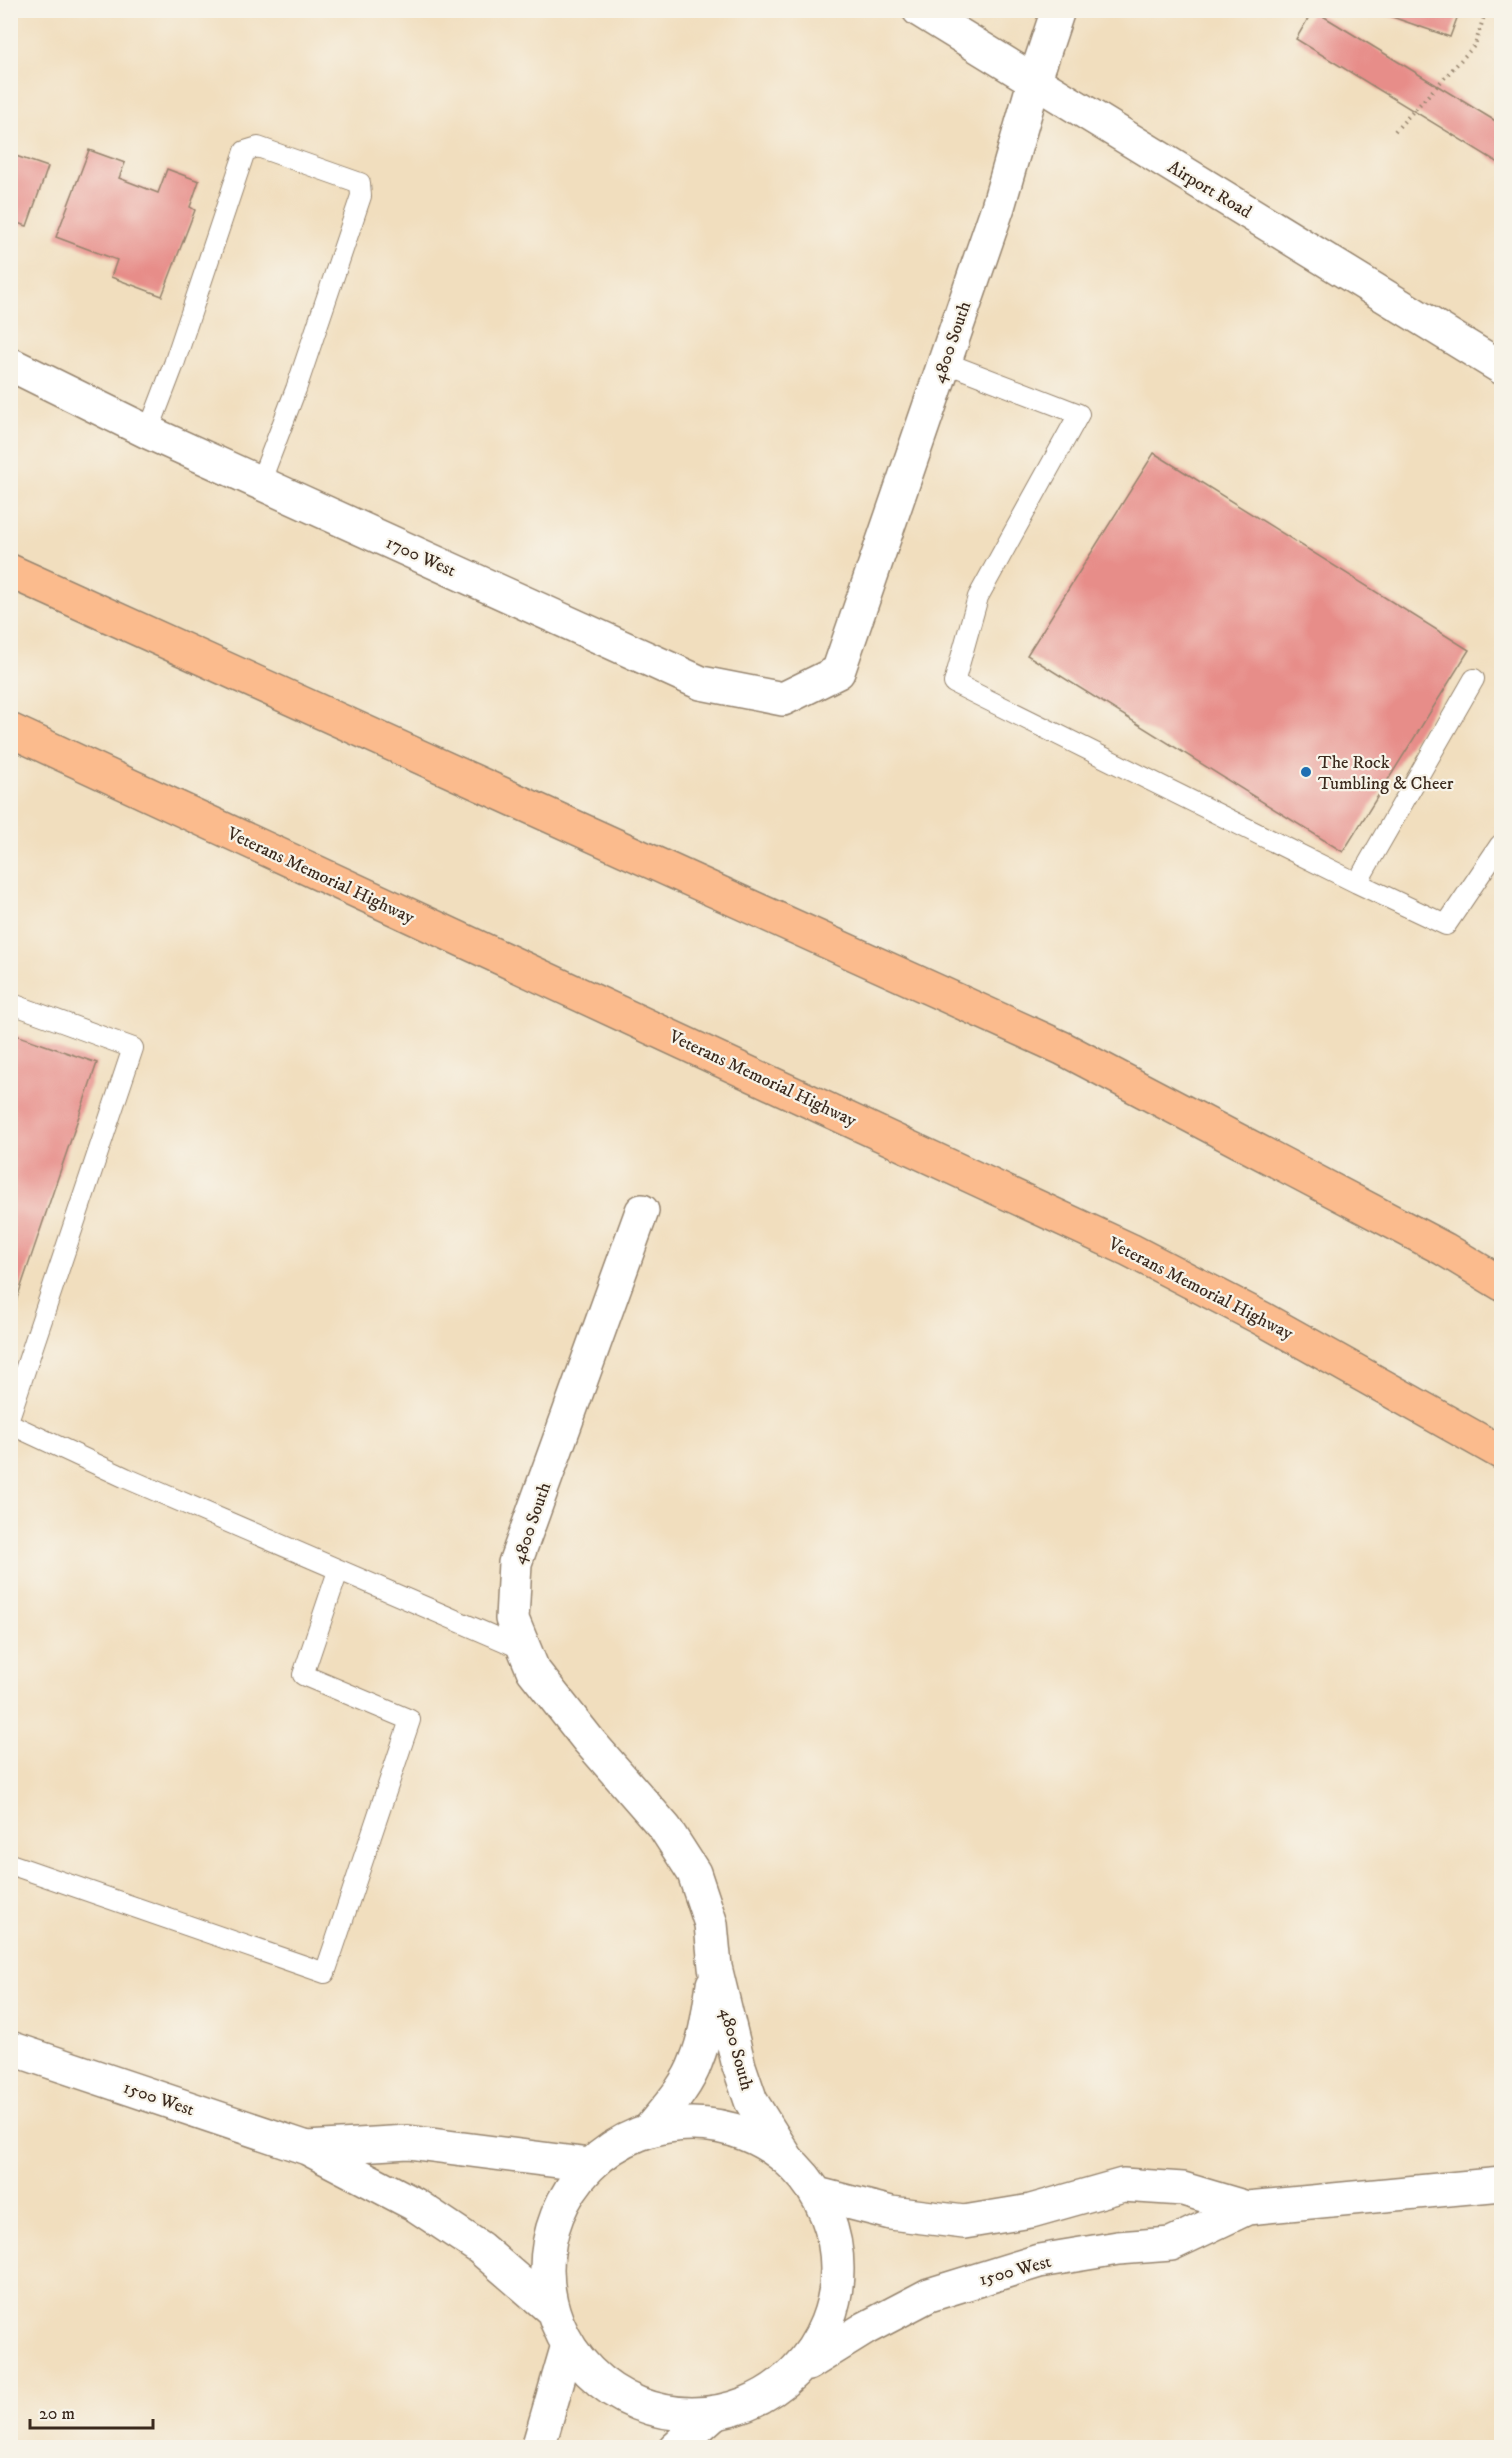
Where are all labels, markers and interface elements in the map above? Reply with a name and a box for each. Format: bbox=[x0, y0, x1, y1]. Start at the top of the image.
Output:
street label: Airport Road bbox=[1163, 156, 1256, 224]
street label: 4800 South bbox=[928, 298, 976, 386]
street label: 1700 West bbox=[382, 532, 459, 582]
place label: The Rock Tumbling & Cheer bbox=[1318, 752, 1454, 795]
marker: The Rock Tumbling & Cheer bbox=[1299, 765, 1313, 779]
street label: Veterans Memorial Highway bbox=[222, 822, 418, 929]
street label: Veterans Memorial Highway bbox=[664, 1025, 860, 1132]
street label: Veterans Memorial Highway bbox=[1104, 1232, 1297, 1345]
street label: 4800 South bbox=[508, 1479, 556, 1567]
street label: 4800 South bbox=[714, 2006, 758, 2094]
street label: 1500 West bbox=[120, 2077, 197, 2121]
street label: 1500 West bbox=[977, 2251, 1054, 2291]
scale bar bbox=[30, 2392, 153, 2430]
text: 20 m bbox=[39, 2403, 75, 2425]

